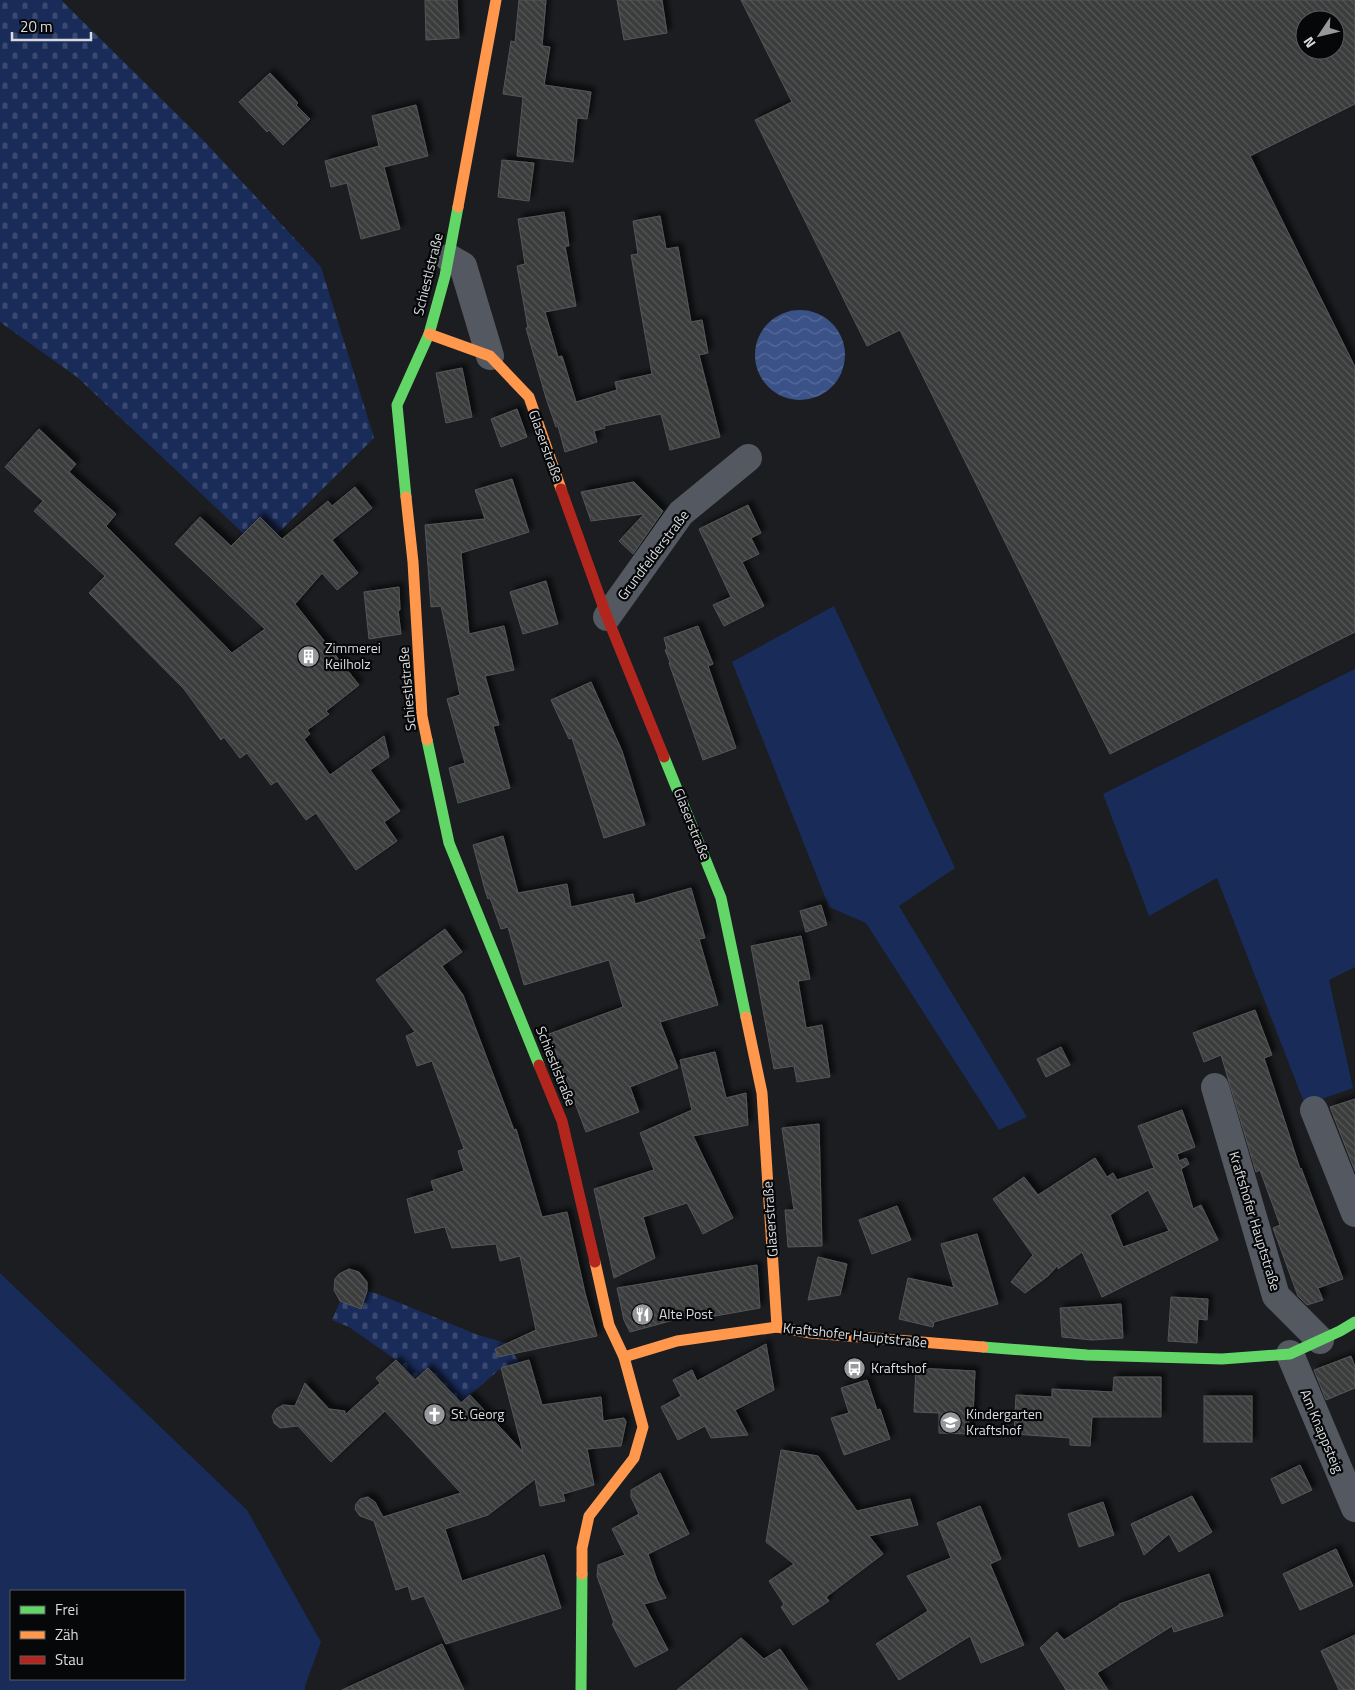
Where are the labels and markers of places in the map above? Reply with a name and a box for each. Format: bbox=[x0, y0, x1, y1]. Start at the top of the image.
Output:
place label: Zimmerei Keilholz bbox=[325, 637, 381, 674]
building icon: Zimmerei Keilholz bbox=[297, 644, 321, 668]
restaurant icon: Alte Post bbox=[631, 1302, 655, 1326]
place label: Alte Post bbox=[659, 1303, 713, 1324]
bus stop icon: Kraftshof bbox=[843, 1356, 867, 1380]
place label: Kraftshof bbox=[871, 1357, 927, 1378]
church icon: St. Georg bbox=[423, 1402, 447, 1426]
place label: St. Georg bbox=[451, 1403, 505, 1424]
place label: Kindergarten Kraftshof bbox=[966, 1403, 1042, 1440]
school or university icon: Kindergarten Kraftshof bbox=[938, 1410, 962, 1434]

